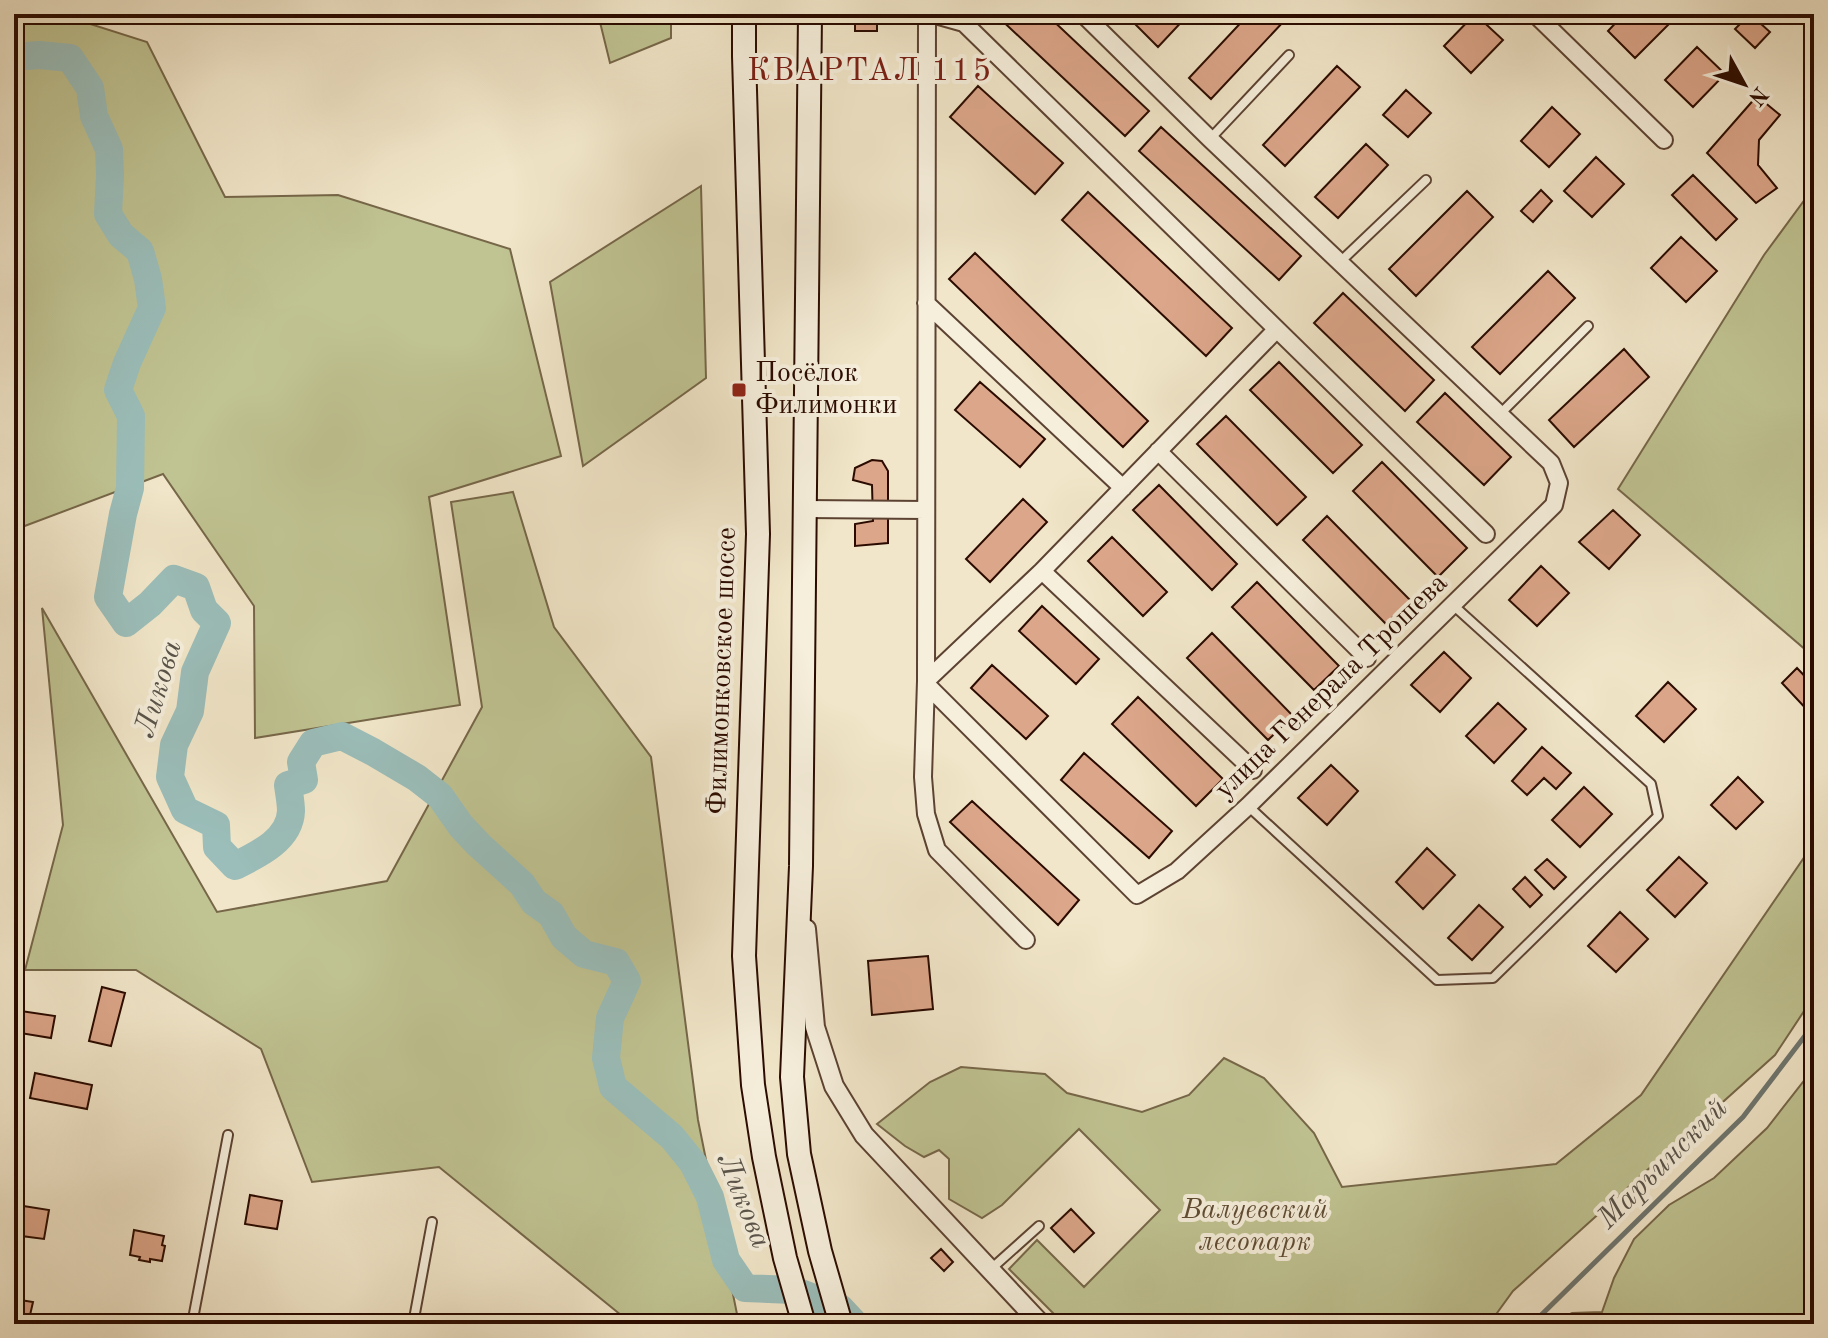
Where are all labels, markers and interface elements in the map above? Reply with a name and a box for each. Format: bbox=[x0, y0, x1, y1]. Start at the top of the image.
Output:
north arrow bbox=[1704, 44, 1784, 124]
district label: КВАРТАЛ 115 bbox=[747, 56, 993, 88]
text: N bbox=[1744, 82, 1772, 109]
place label: Посёлок Филимонки bbox=[755, 360, 897, 420]
marker: Посёлок Филимонки bbox=[730, 381, 748, 399]
street label: Филимонковское шоссе bbox=[704, 527, 742, 815]
street label: улица Генерала Трошева bbox=[1211, 569, 1454, 805]
water label: Ликова bbox=[130, 637, 188, 741]
water label: Марьинский bbox=[1591, 1093, 1734, 1236]
water label: Ликова bbox=[710, 1149, 776, 1253]
park label: Валуевский лесопарк bbox=[1181, 1197, 1328, 1257]

